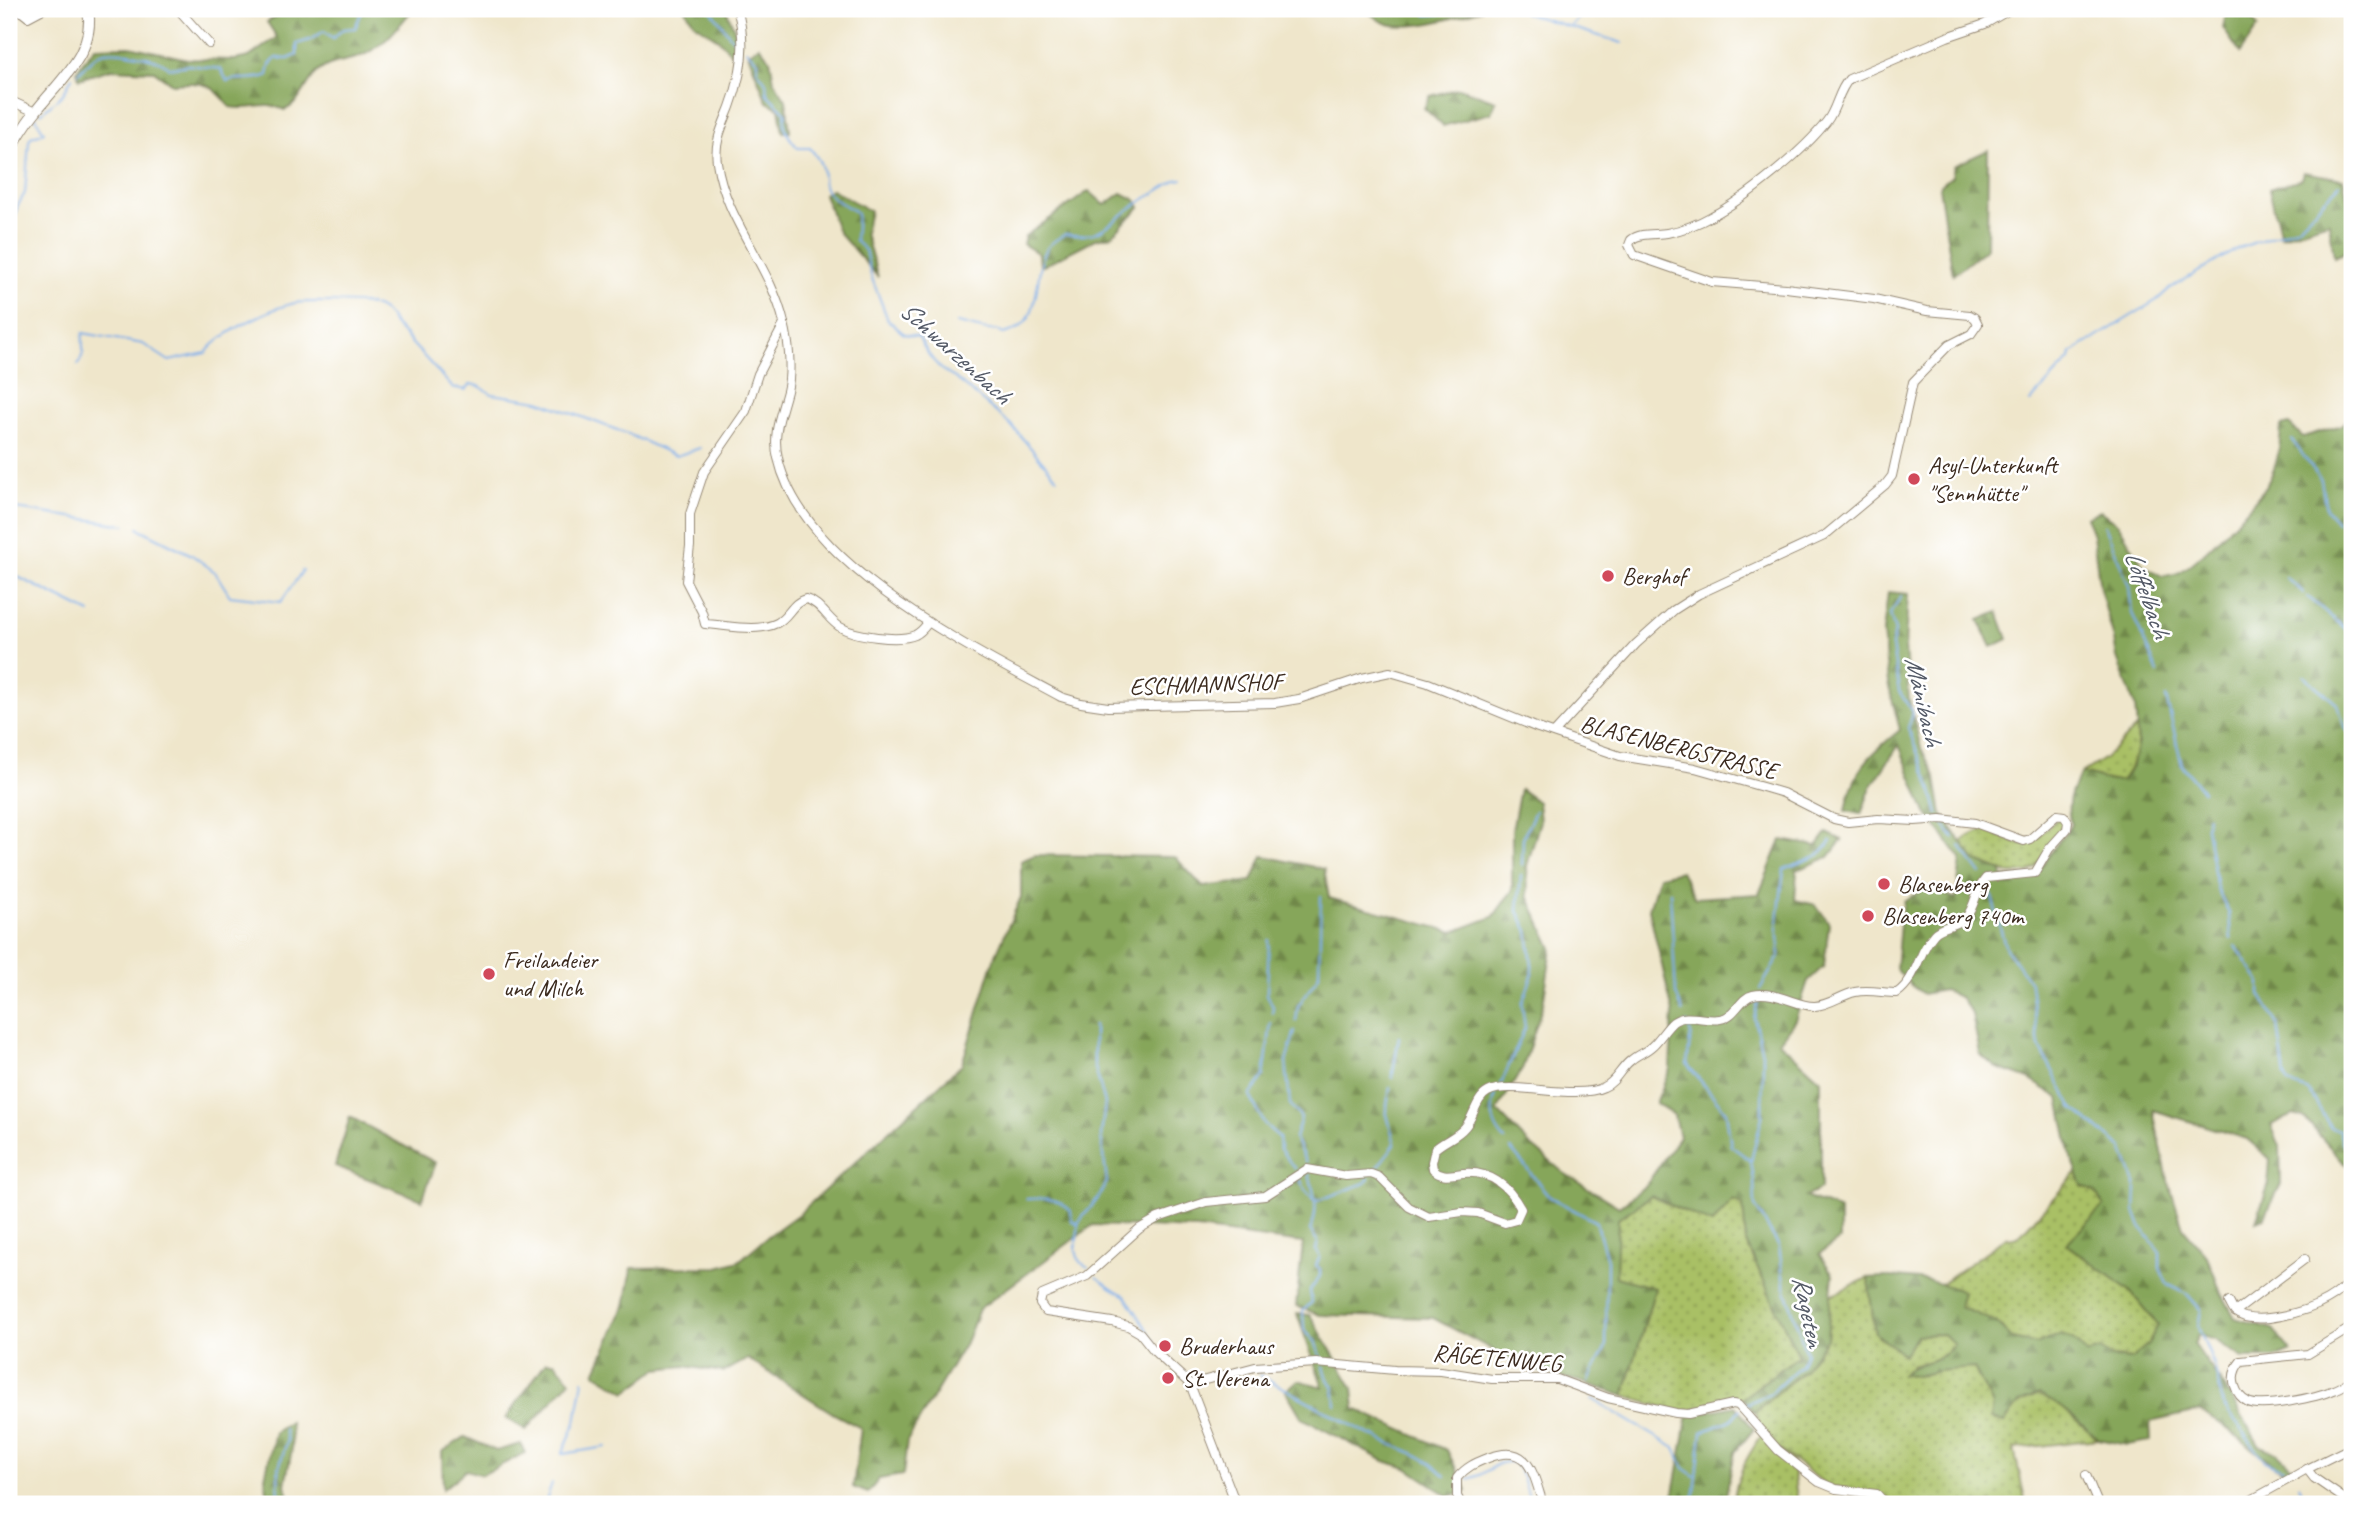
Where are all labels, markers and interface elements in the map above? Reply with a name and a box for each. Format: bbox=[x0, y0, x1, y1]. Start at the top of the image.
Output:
water label: Schwarzenbach bbox=[893, 294, 1020, 412]
place label: Asyl-Unterkunft "Sennhütte" bbox=[1928, 450, 2059, 508]
marker: Asyl-Unterkunft "Sennhütte" bbox=[1906, 471, 1922, 487]
water label: Löffelbach bbox=[2117, 546, 2178, 644]
place label: Berghof bbox=[1622, 561, 1691, 591]
marker: Berghof bbox=[1600, 568, 1616, 584]
water label: Mänibach bbox=[1897, 653, 1950, 751]
street label: ESCHMANNSHOF bbox=[1129, 666, 1287, 702]
street label: BLASENBERGSTRASSE bbox=[1578, 708, 1783, 787]
place label: Blasenberg bbox=[1898, 869, 1989, 899]
marker: Blasenberg bbox=[1876, 876, 1892, 892]
place label: Blasenberg 740m bbox=[1882, 901, 2026, 931]
marker: Blasenberg 740m bbox=[1860, 908, 1876, 924]
place label: Freilandeier und Milch bbox=[503, 945, 600, 1003]
marker: Freilandeier und Milch bbox=[481, 966, 497, 982]
water label: Rageten bbox=[1785, 1273, 1833, 1352]
place label: Bruderhaus bbox=[1179, 1331, 1275, 1361]
street label: RÄGETENWEG bbox=[1432, 1337, 1564, 1379]
marker: Bruderhaus bbox=[1157, 1338, 1173, 1354]
place label: St. Verena bbox=[1182, 1363, 1271, 1393]
marker: St. Verena bbox=[1160, 1370, 1176, 1386]

